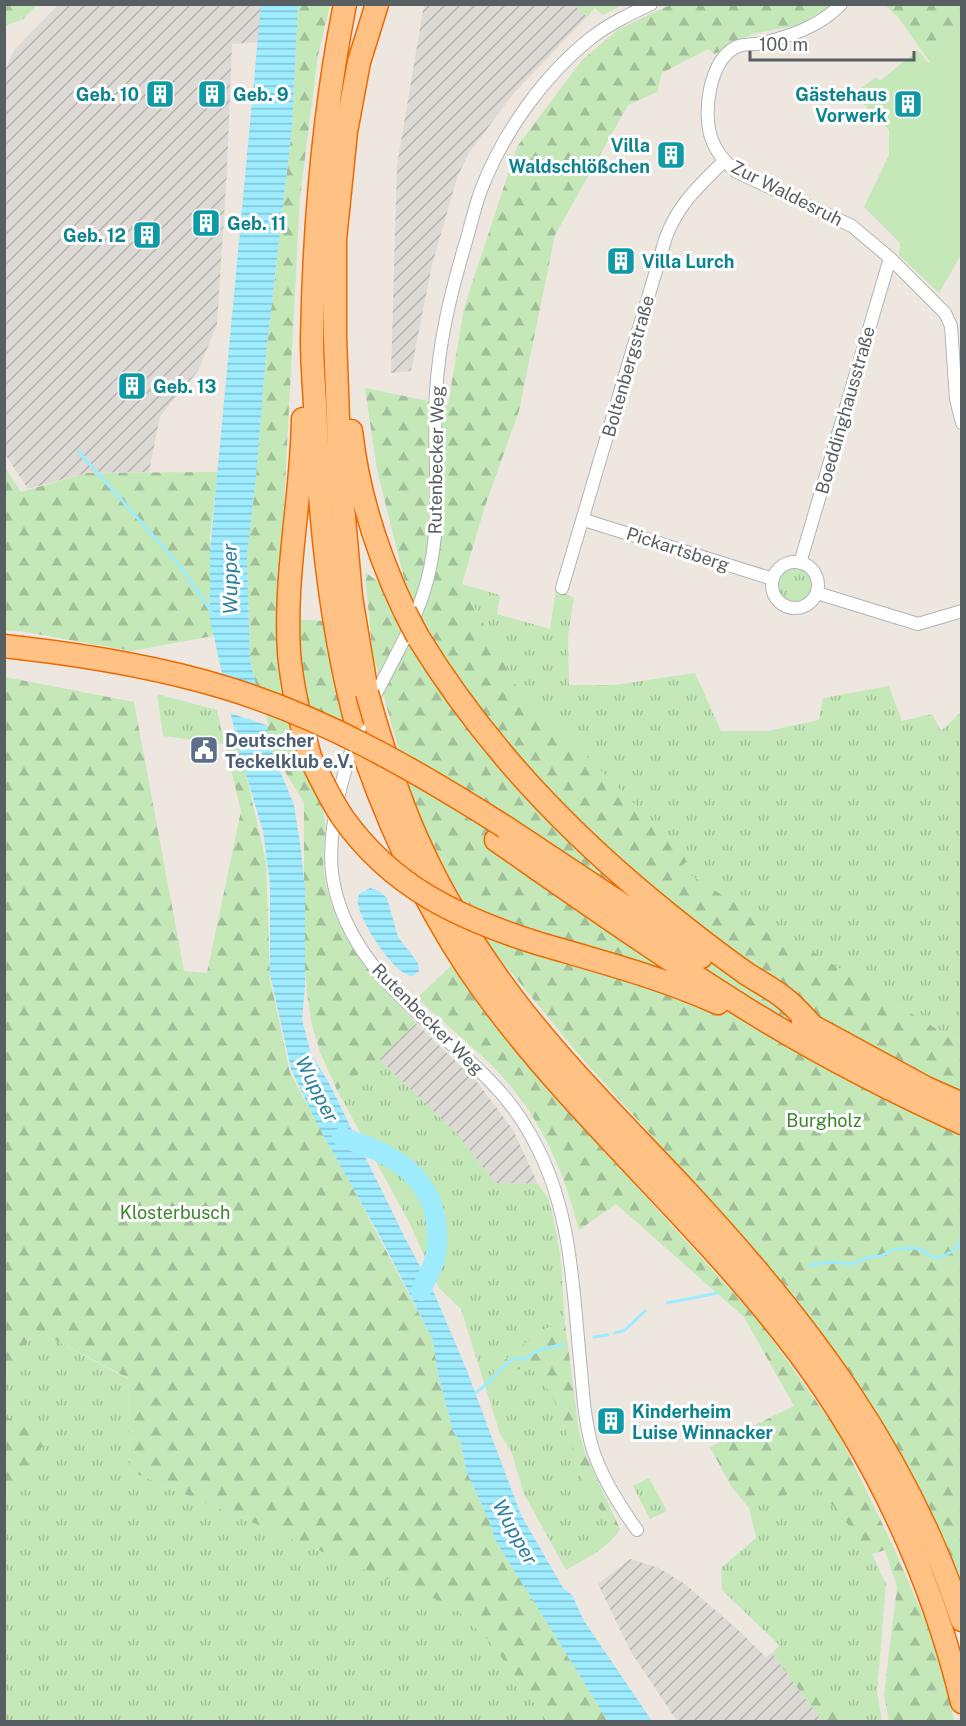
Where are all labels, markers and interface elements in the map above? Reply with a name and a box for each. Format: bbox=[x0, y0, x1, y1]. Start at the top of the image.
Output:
scale bar bbox=[750, 24, 914, 62]
text: 100 m bbox=[759, 34, 808, 55]
building icon: Geb. 10 bbox=[144, 78, 176, 110]
building icon: Geb. 9 bbox=[196, 78, 228, 110]
place label: Geb. 10 bbox=[76, 84, 139, 105]
place label: Geb. 9 bbox=[233, 84, 289, 105]
place label: Gästehaus Vorwerk bbox=[795, 84, 888, 126]
building icon: Gästehaus Vorwerk bbox=[892, 88, 924, 120]
place label: Villa Waldschlößchen bbox=[509, 135, 650, 177]
building icon: Villa Waldschlößchen bbox=[655, 139, 687, 171]
street label: Zur Waldesruh bbox=[728, 156, 846, 230]
building icon: Geb. 11 bbox=[190, 207, 222, 239]
place label: Geb. 11 bbox=[227, 213, 286, 234]
building icon: Geb. 12 bbox=[131, 219, 163, 251]
place label: Geb. 12 bbox=[63, 225, 126, 246]
building icon: Villa Lurch bbox=[605, 245, 637, 277]
place label: Villa Lurch bbox=[642, 251, 734, 272]
street label: Boltenbergstraße bbox=[598, 293, 658, 439]
street label: Boeddinghausstraße bbox=[811, 324, 879, 496]
building icon: Geb. 13 bbox=[116, 370, 148, 402]
place label: Geb. 13 bbox=[153, 376, 217, 397]
street label: Rutenbecker Weg bbox=[424, 385, 448, 535]
street label: Pickartsberg bbox=[624, 522, 732, 576]
water label: Wupper bbox=[217, 543, 243, 615]
place label: Deutscher Teckelklub e.V. bbox=[225, 730, 354, 772]
public building icon: Deutscher Teckelklub e.V. bbox=[188, 734, 220, 766]
street label: Rutenbecker Weg bbox=[368, 959, 488, 1079]
water label: Wupper bbox=[290, 1052, 344, 1126]
park label: Burgholz bbox=[786, 1110, 862, 1131]
park label: Klosterbusch bbox=[120, 1202, 230, 1223]
place label: Kinderheim Luise Winnacker bbox=[632, 1401, 774, 1443]
building icon: Kinderheim Luise Winnacker bbox=[595, 1405, 627, 1437]
water label: Wupper bbox=[487, 1495, 543, 1569]

